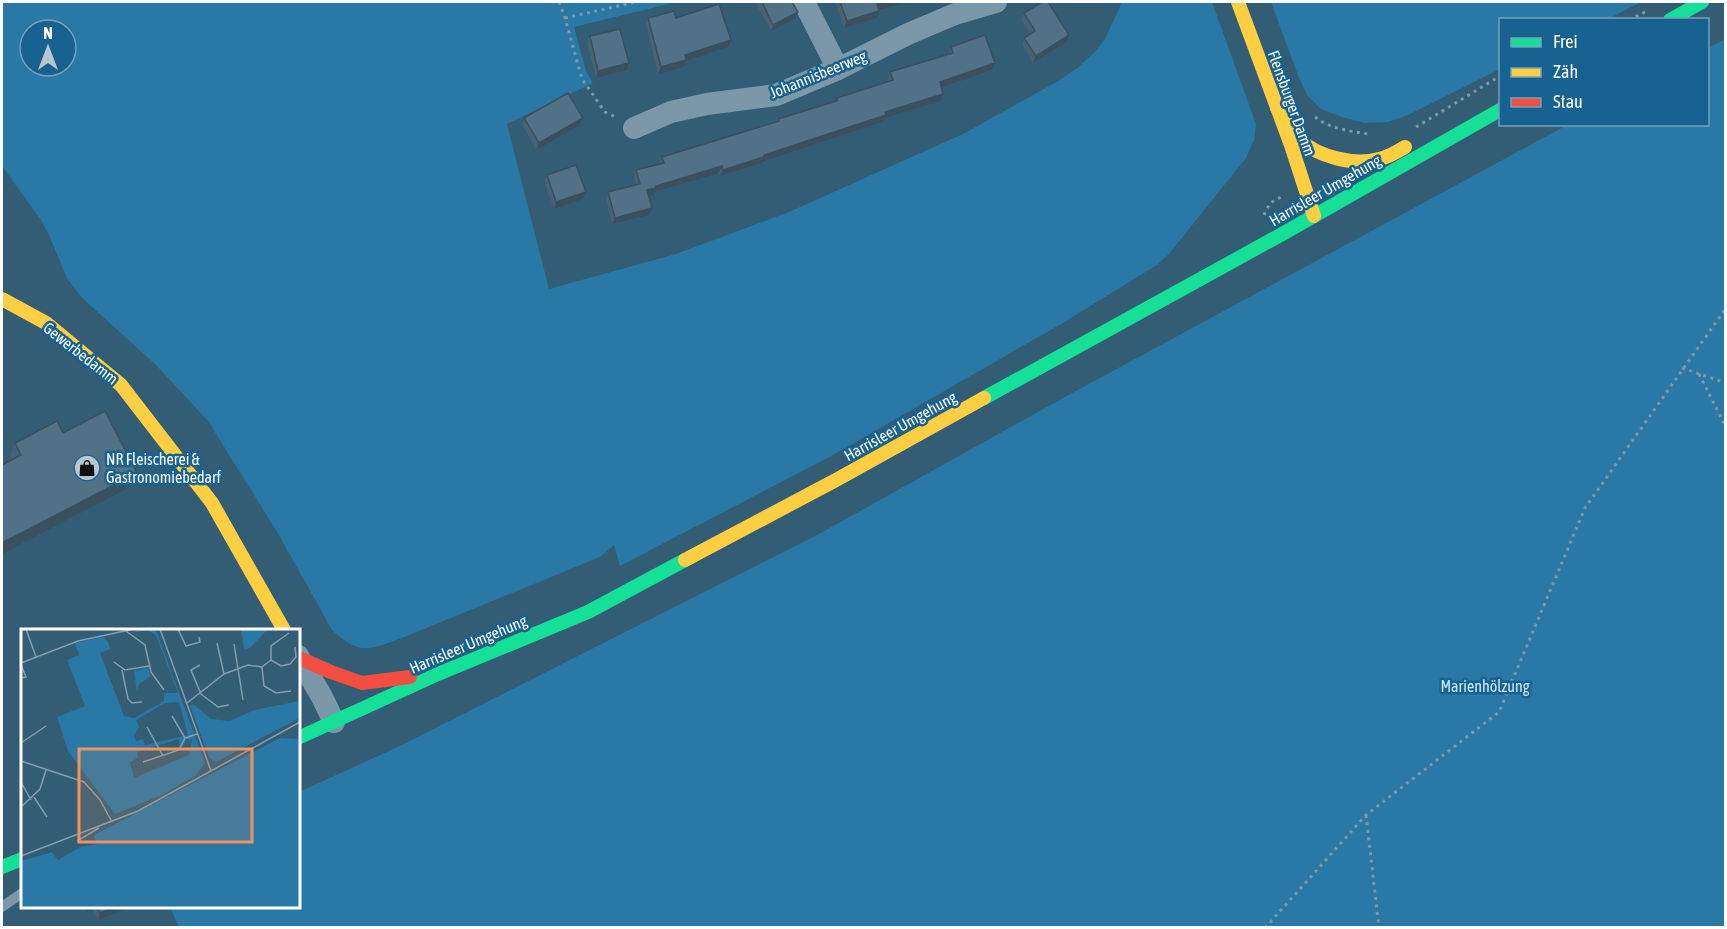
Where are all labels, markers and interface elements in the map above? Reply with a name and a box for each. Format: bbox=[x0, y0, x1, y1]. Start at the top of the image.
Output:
north arrow bbox=[18, 18, 78, 78]
legend bbox=[1499, 18, 1709, 126]
text: N bbox=[43, 24, 53, 42]
text: Frei bbox=[1553, 31, 1578, 52]
street label: Johannisbeerweg bbox=[767, 46, 870, 103]
street label: Flensburger Damm bbox=[1264, 48, 1319, 159]
text: Zäh bbox=[1553, 61, 1578, 82]
text: Stau bbox=[1553, 91, 1583, 112]
street label: Harrisleer Umgehung bbox=[1266, 151, 1385, 230]
street label: Gewerbedamm bbox=[40, 318, 122, 388]
street label: Harrisleer Umgehung bbox=[841, 388, 960, 465]
place label: NR Fleischerei & Gastronomiebedarf bbox=[106, 450, 222, 486]
shop icon: NR Fleischerei & Gastronomiebedarf bbox=[72, 453, 102, 483]
street label: Harrisleer Umgehung bbox=[407, 611, 530, 678]
inset map bbox=[21, 629, 300, 908]
park label: Marienhölzung bbox=[1440, 677, 1530, 696]

